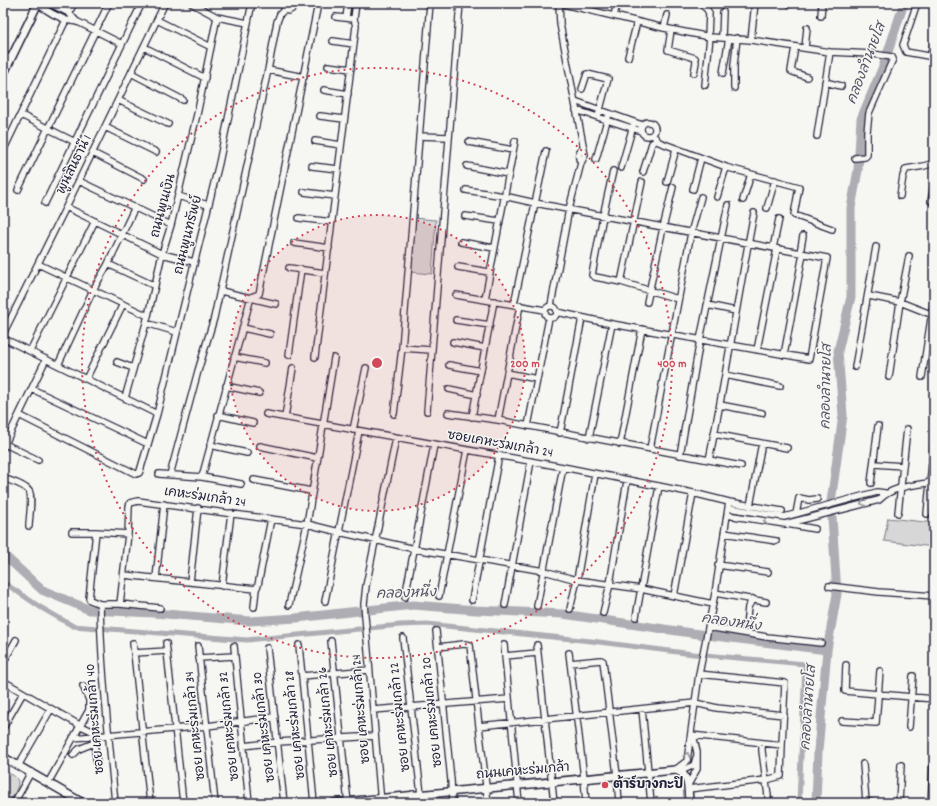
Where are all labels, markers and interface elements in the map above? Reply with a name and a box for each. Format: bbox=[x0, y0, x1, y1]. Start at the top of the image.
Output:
water label: คลองลำนายโส bbox=[842, 17, 893, 107]
street label: พูนสินธานี 1 bbox=[52, 132, 98, 198]
street label: ถนนพูนเงิน bbox=[146, 172, 182, 240]
street label: ถนนพูนทรัพย์ bbox=[168, 193, 208, 277]
water label: คลองลำนายโส bbox=[815, 340, 838, 430]
centre of rings bbox=[370, 356, 384, 370]
text: 200 m bbox=[510, 356, 540, 373]
text: 400 m bbox=[657, 356, 687, 373]
street label: ซอยเคหะร่มเกล้า 24 bbox=[446, 425, 555, 464]
street label: เคหะร่มเกล้า 24 bbox=[163, 482, 247, 513]
one-way arrow bbox=[860, 499, 867, 507]
one-way arrow bbox=[763, 517, 769, 526]
water label: คลองหนึ่ง bbox=[376, 578, 438, 605]
water label: คลองหนึ่ง bbox=[700, 605, 764, 637]
street label: ซอย เคหะร่มเกล้า 24 bbox=[347, 654, 376, 765]
street label: ซอย เคหะร่มเกล้า 20 bbox=[417, 656, 448, 768]
street label: ซอย เคหะร่มเกล้า 22 bbox=[385, 661, 416, 773]
water label: คลองลำนายโส bbox=[795, 661, 822, 751]
street label: ซอย เคหะร่มเกล้า 40 bbox=[81, 663, 110, 775]
street label: ซอย เคหะร่มเกล้า 26 bbox=[313, 666, 344, 778]
street label: ซอย เคหะร่มเกล้า 34 bbox=[180, 670, 211, 782]
street label: ซอย เคหะร่มเกล้า 32 bbox=[214, 670, 245, 782]
street label: ซอย เคหะร่มเกล้า 28 bbox=[280, 670, 311, 781]
street label: ซอย เคหะร่มเกล้า 30 bbox=[248, 671, 281, 784]
one-way arrow bbox=[682, 752, 691, 759]
street label: ถนนเคหะร่มเกล้า bbox=[475, 757, 571, 786]
place label: ต้าร์บางกะปิ bbox=[613, 775, 683, 795]
marker: ต้าร์บางกะปิ bbox=[600, 780, 610, 790]

